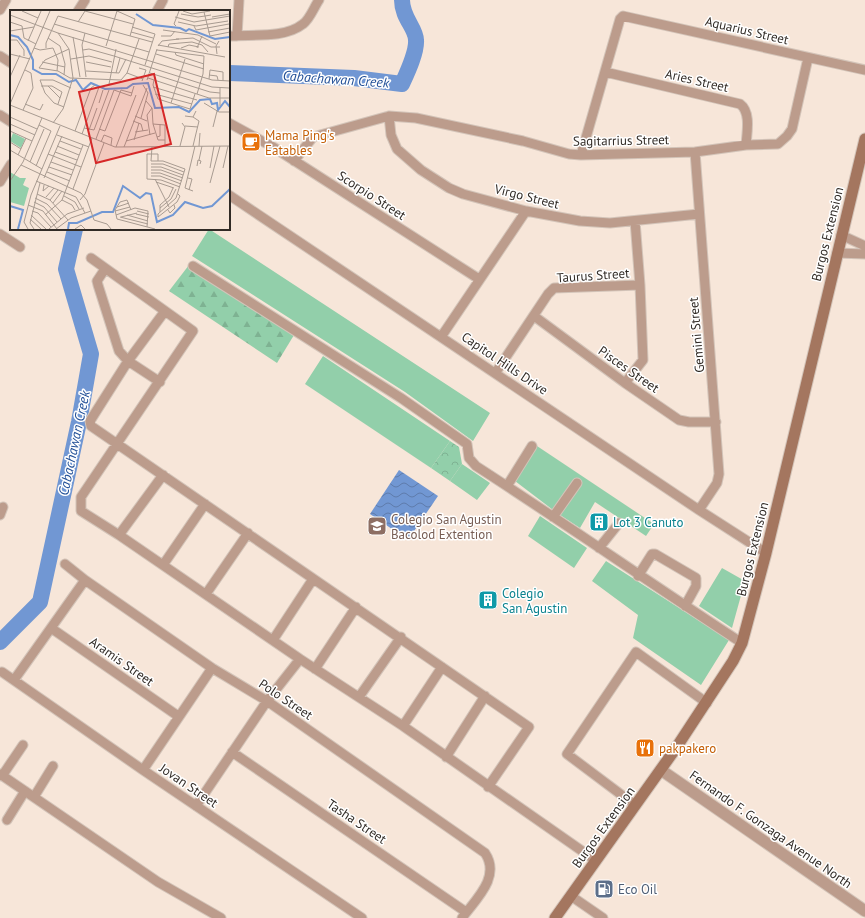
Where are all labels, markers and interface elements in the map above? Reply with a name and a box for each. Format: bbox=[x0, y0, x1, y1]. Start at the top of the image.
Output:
inset map bbox=[10, 10, 230, 230]
street label: Aquarius Street bbox=[704, 13, 791, 48]
street label: Aries Street bbox=[664, 65, 731, 96]
water label: Cabachawan Creek bbox=[282, 66, 390, 92]
place label: Mama Ping's Eatables bbox=[265, 127, 335, 159]
cafe icon: Mama Ping's Eatables bbox=[240, 131, 262, 153]
street label: Sagitarrius Street bbox=[573, 131, 670, 150]
street label: Scorpio Street bbox=[334, 167, 410, 224]
street label: Virgo Street bbox=[492, 180, 561, 213]
street label: Burgos Extension bbox=[808, 185, 847, 283]
street label: Taurus Street bbox=[556, 264, 631, 287]
street label: Gemini Street bbox=[685, 296, 708, 373]
street label: Capitol Hills Drive bbox=[458, 328, 551, 399]
street label: Pisces Street bbox=[595, 342, 663, 397]
water label: Cabachawan Creek bbox=[54, 388, 94, 497]
street label: Burgos Extension bbox=[733, 500, 772, 598]
place label: Colegio San Agustin Bacolod Extention bbox=[391, 511, 502, 543]
building icon: Lot 3 Canuto bbox=[588, 511, 610, 533]
place label: Lot 3 Canuto bbox=[613, 514, 683, 531]
school or university icon: Colegio San Agustin Bacolod Extention bbox=[366, 515, 388, 537]
place label: Colegio San Agustin bbox=[502, 585, 567, 617]
building icon: Colegio San Agustin bbox=[477, 589, 499, 611]
street label: Aramis Street bbox=[86, 633, 158, 690]
street label: Polo Street bbox=[256, 675, 316, 724]
restaurant icon: pakpakero bbox=[634, 737, 656, 759]
place label: pakpakero bbox=[659, 740, 716, 757]
street label: Jovan Street bbox=[155, 759, 222, 812]
street label: Fernando F. Gonzaga Avenue North bbox=[686, 767, 855, 892]
street label: Burgos Extension bbox=[568, 783, 639, 871]
street label: Tasha Street bbox=[324, 795, 390, 848]
fuel station icon: Eco Oil bbox=[593, 878, 615, 900]
place label: Eco Oil bbox=[618, 881, 657, 898]

